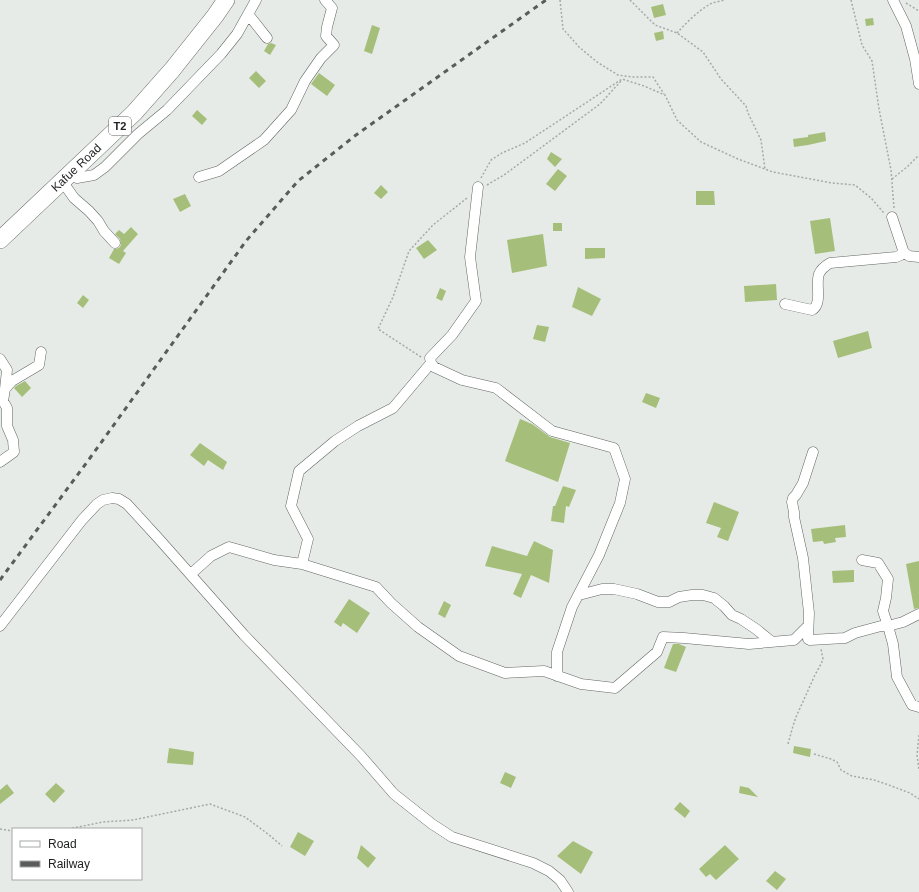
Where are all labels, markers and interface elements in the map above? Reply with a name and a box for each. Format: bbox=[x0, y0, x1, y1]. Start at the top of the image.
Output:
road number: T2 bbox=[109, 117, 131, 135]
street label: Kafue Road bbox=[48, 141, 104, 195]
legend bbox=[12, 828, 142, 880]
text: Road bbox=[48, 837, 77, 851]
text: Railway bbox=[48, 857, 90, 871]

